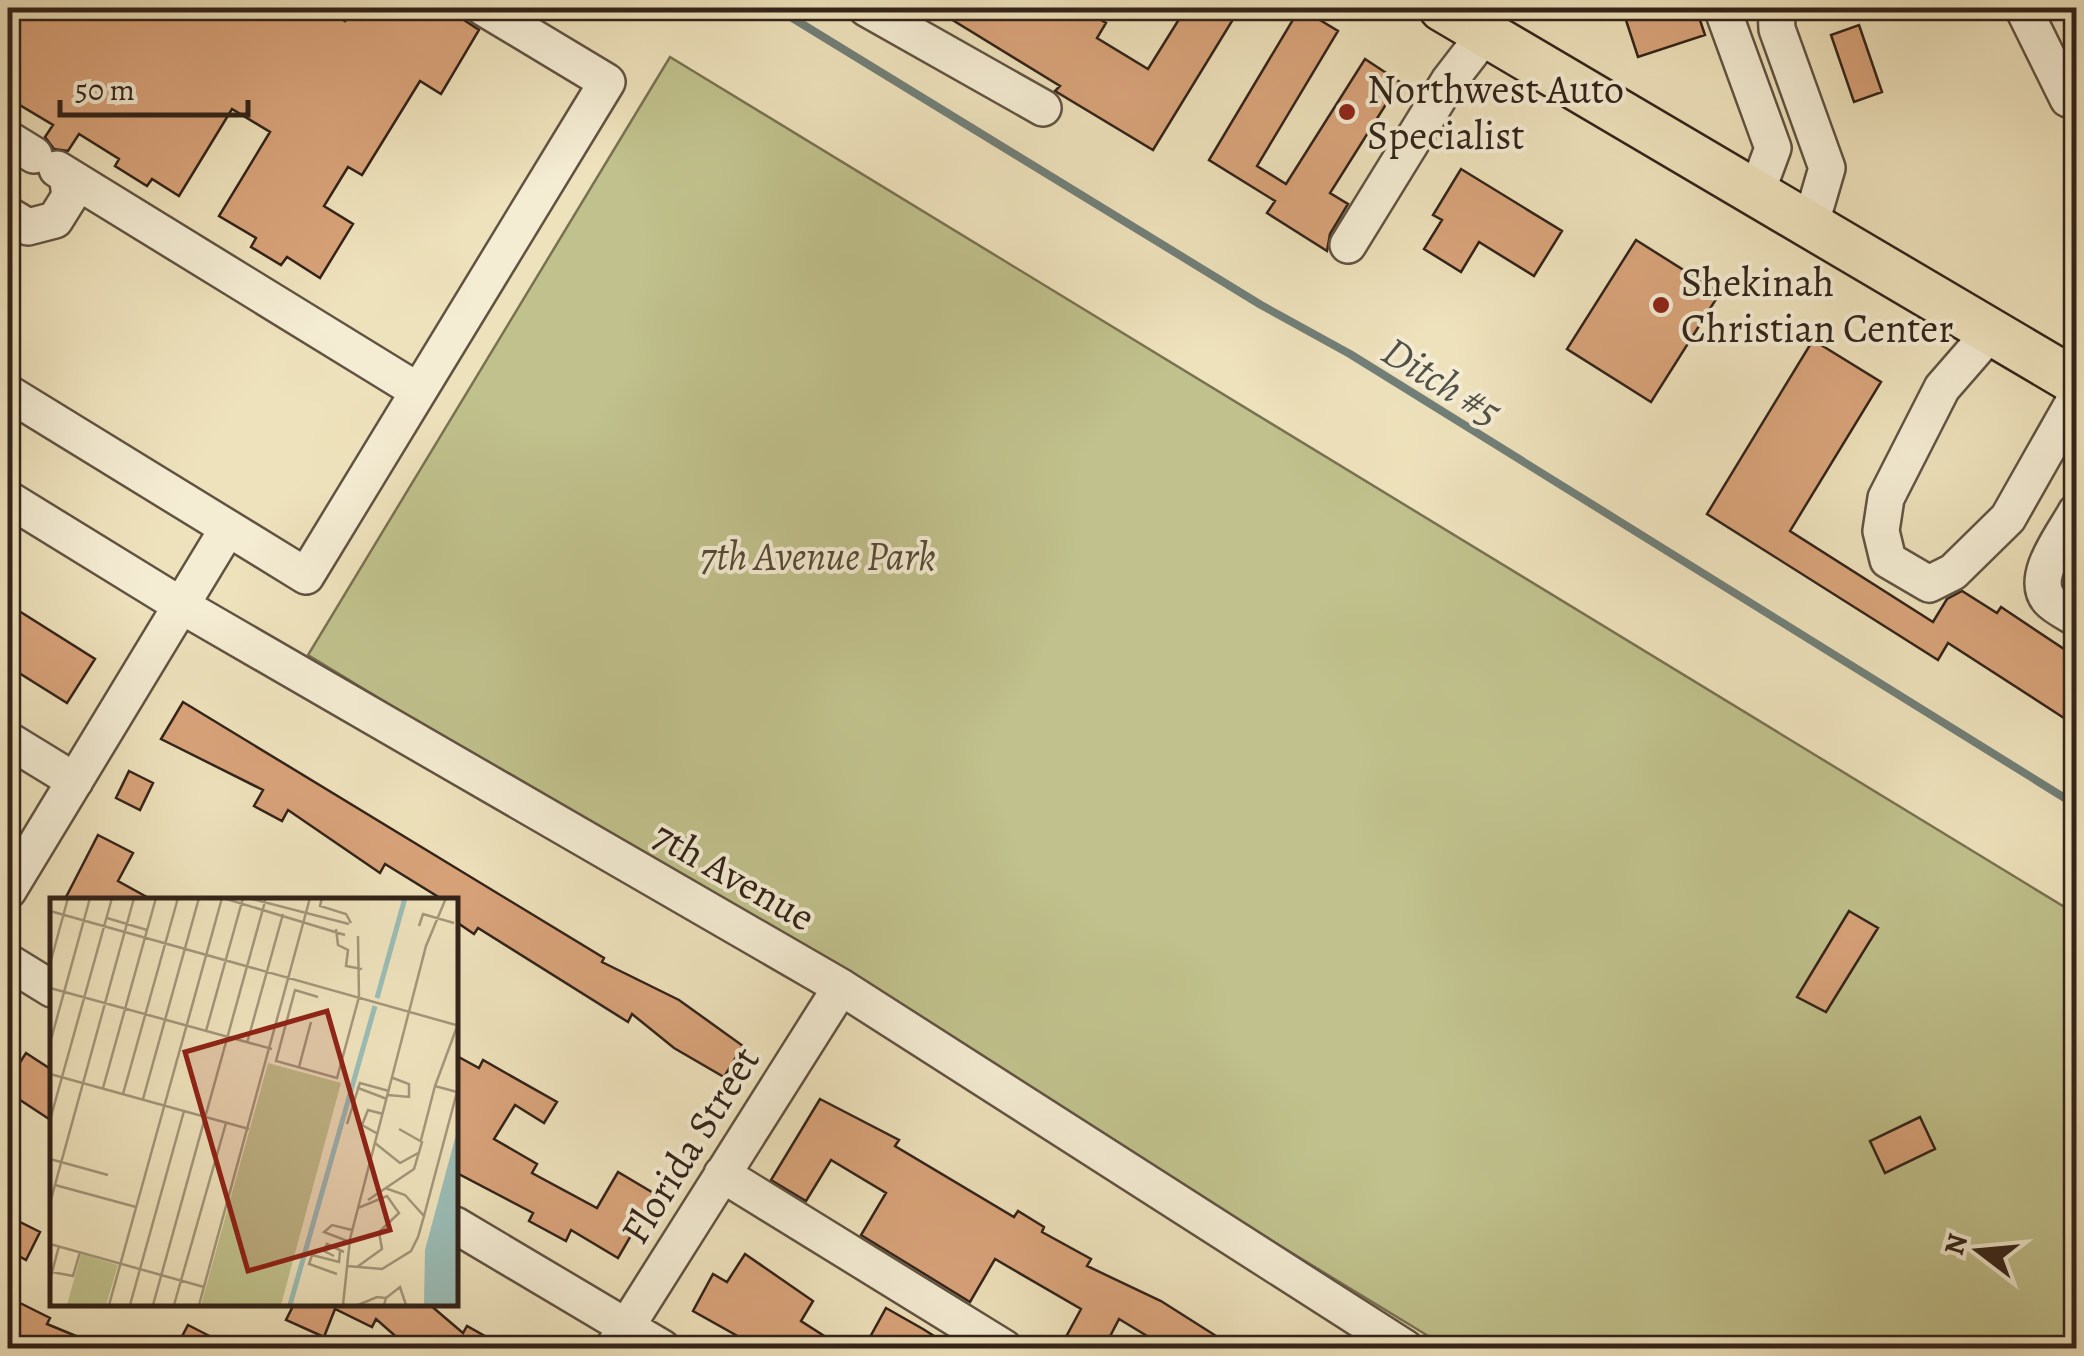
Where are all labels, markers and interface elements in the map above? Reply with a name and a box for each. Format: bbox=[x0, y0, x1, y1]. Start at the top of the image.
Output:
scale bar bbox=[60, 55, 248, 117]
place label: Northwest Auto Specialist bbox=[1367, 62, 1624, 163]
text: 50 m bbox=[75, 70, 135, 110]
marker: Northwest Auto Specialist bbox=[1336, 101, 1358, 123]
place label: Shekinah Christian Center bbox=[1681, 255, 1954, 356]
marker: Shekinah Christian Center bbox=[1650, 294, 1672, 316]
water label: Ditch #5 bbox=[1372, 322, 1513, 440]
park label: 7th Avenue Park bbox=[700, 529, 936, 584]
street label: 7th Avenue bbox=[643, 808, 825, 944]
inset map bbox=[50, 898, 458, 1306]
street label: Florida Street bbox=[608, 1036, 772, 1254]
north arrow bbox=[1929, 1201, 2029, 1301]
text: N bbox=[1935, 1229, 1977, 1259]

